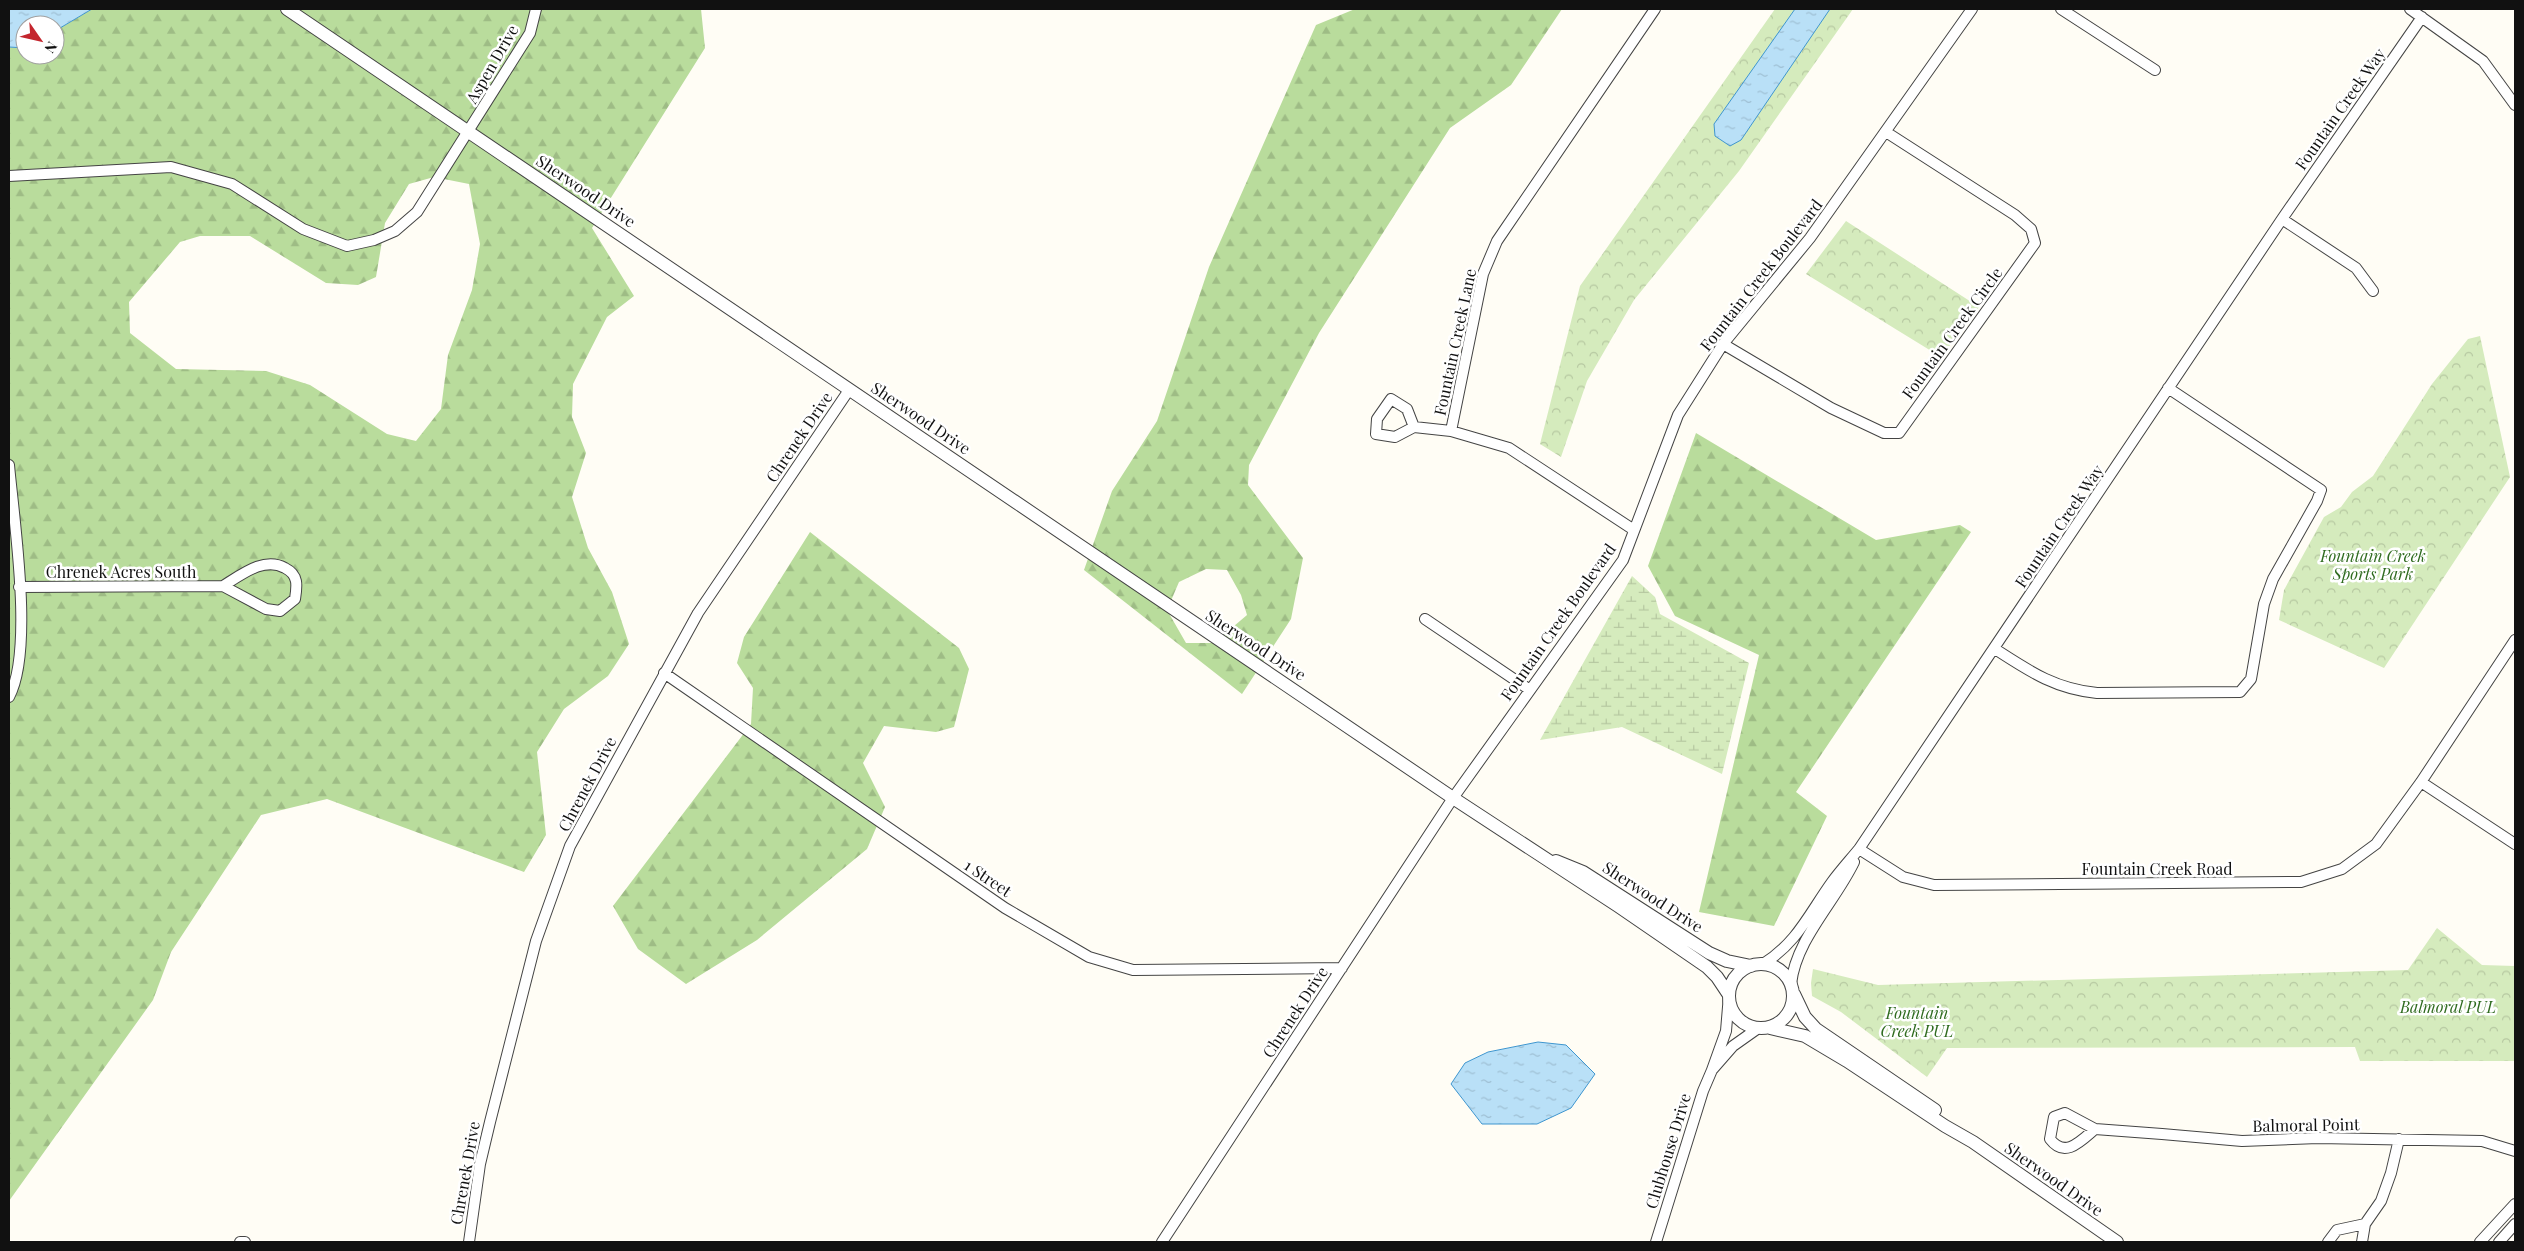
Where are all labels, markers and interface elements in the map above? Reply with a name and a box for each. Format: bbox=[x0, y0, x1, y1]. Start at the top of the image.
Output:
north arrow bbox=[15, 15, 65, 65]
street label: Aspen Drive bbox=[460, 21, 522, 108]
text: N bbox=[40, 38, 62, 57]
street label: Fountain Creek Way bbox=[2290, 44, 2389, 174]
street label: Sherwood Drive bbox=[533, 150, 640, 232]
street label: Fountain Creek Boulevard bbox=[1695, 195, 1826, 355]
street label: Fountain Creek Circle bbox=[1897, 263, 2006, 403]
street label: Fountain Creek Lane bbox=[1429, 266, 1480, 417]
street label: Sherwood Drive bbox=[868, 377, 975, 459]
street label: Chrenek Drive bbox=[761, 387, 837, 486]
street label: Fountain Creek Way bbox=[2010, 460, 2108, 591]
street label: Fountain Creek Boulevard bbox=[1495, 539, 1620, 704]
park label: Fountain Creek Sports Park bbox=[2319, 545, 2426, 584]
street label: Chrenek Acres South bbox=[46, 561, 197, 582]
street label: Sherwood Drive bbox=[1202, 604, 1310, 685]
street label: Chrenek Drive bbox=[553, 733, 620, 835]
street label: 1 Street bbox=[960, 854, 1016, 901]
street label: Sherwood Drive bbox=[1599, 856, 1707, 937]
street label: Fountain Creek Road bbox=[2081, 858, 2233, 879]
street label: Chrenek Drive bbox=[1257, 962, 1332, 1061]
park label: Balmoral PUL bbox=[2399, 996, 2496, 1017]
park label: Fountain Creek PUL bbox=[1881, 1002, 1953, 1041]
street label: Clubhouse Drive bbox=[1640, 1091, 1695, 1211]
street label: Balmoral Point bbox=[2252, 1113, 2360, 1136]
street label: Chrenek Drive bbox=[445, 1120, 484, 1226]
street label: Sherwood Drive bbox=[2001, 1137, 2108, 1220]

